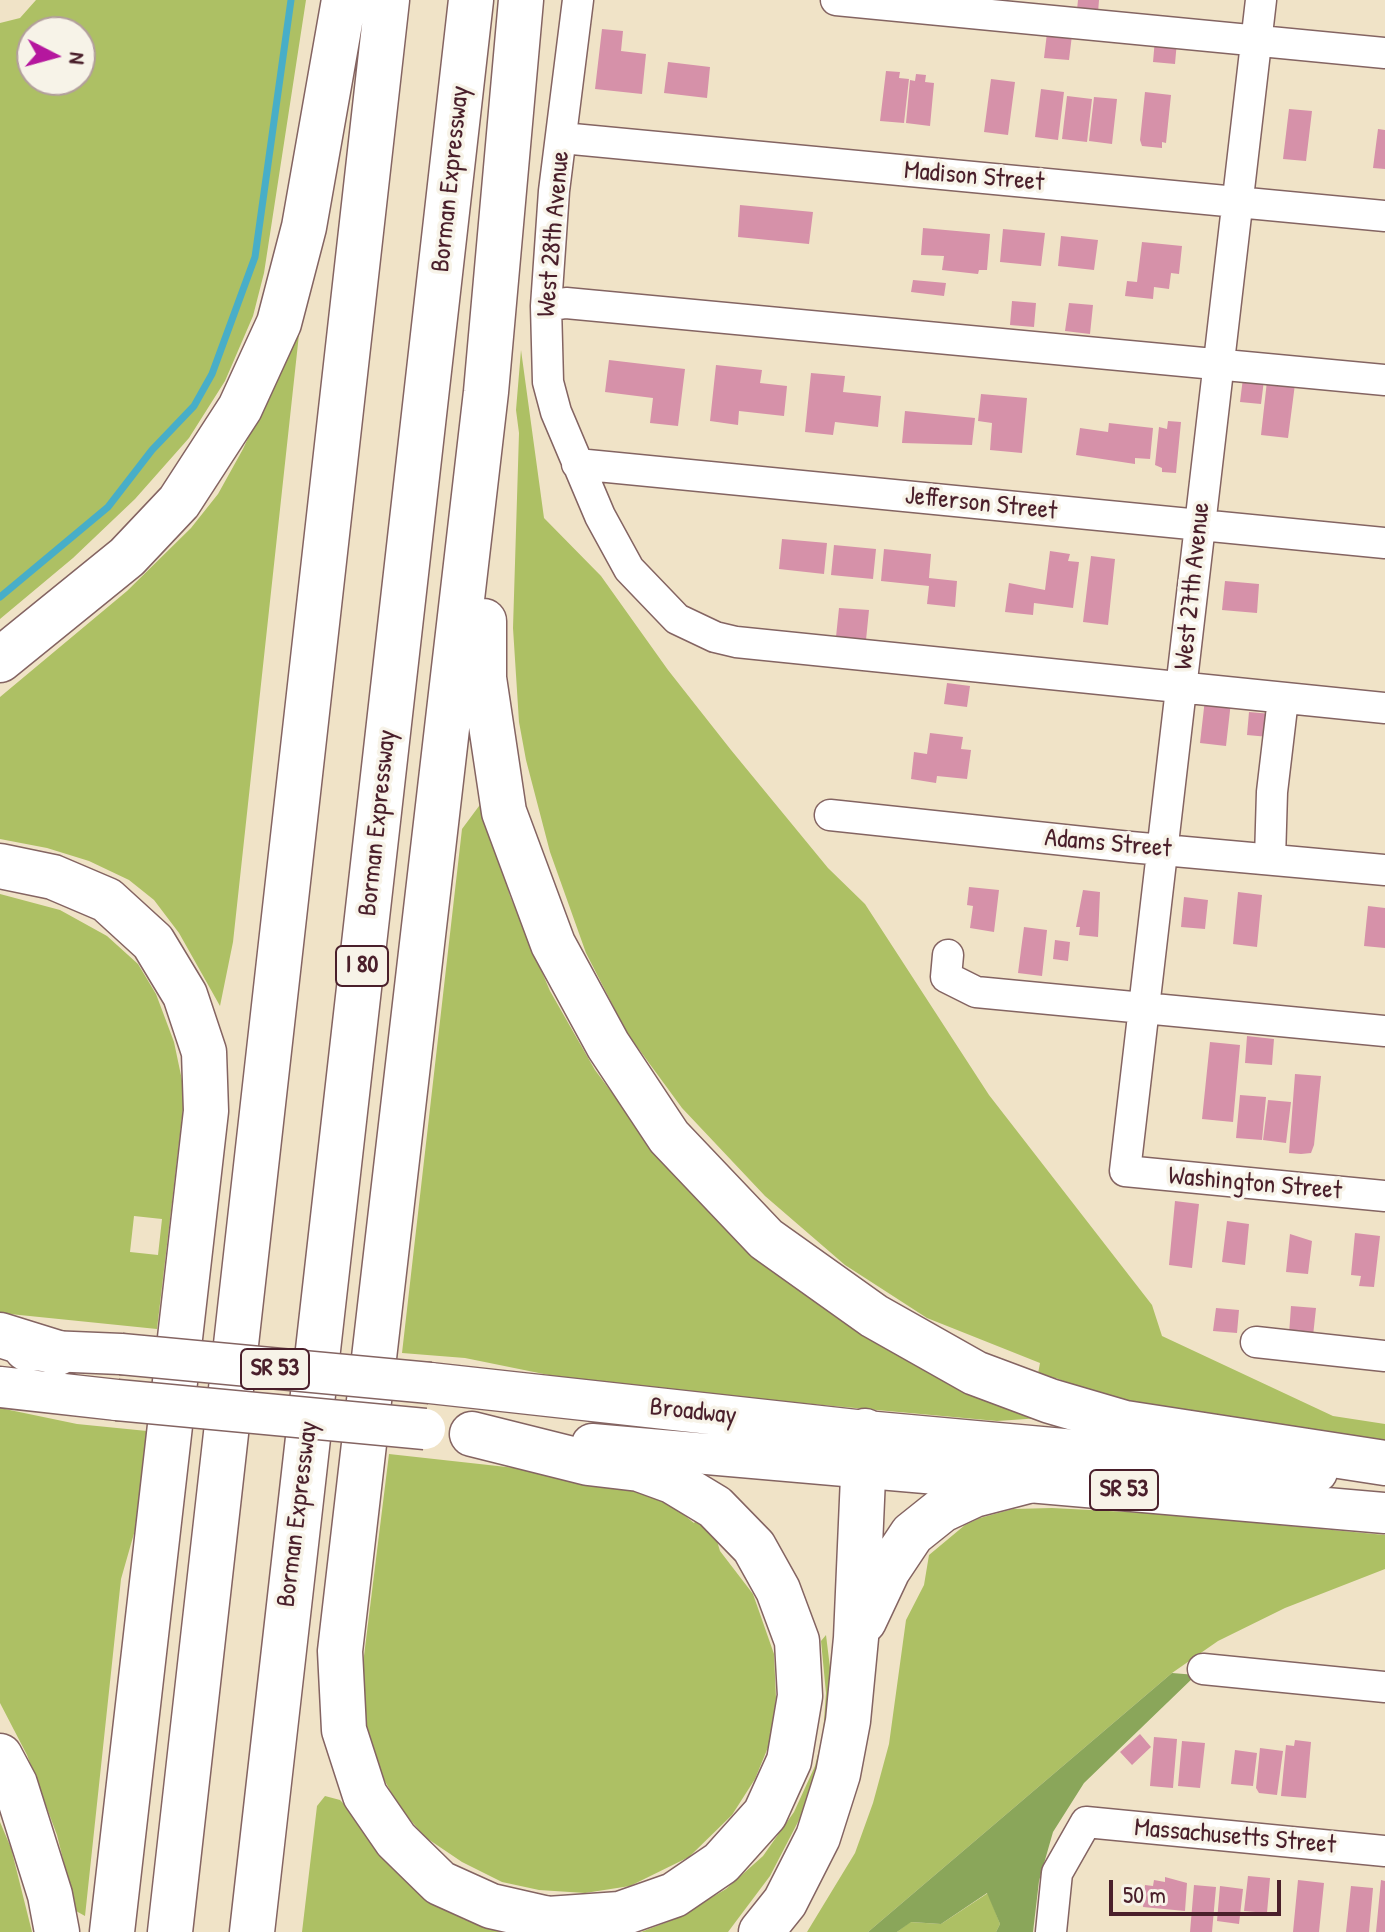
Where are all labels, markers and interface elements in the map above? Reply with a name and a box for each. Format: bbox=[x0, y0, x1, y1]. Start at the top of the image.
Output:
north arrow bbox=[16, 16, 96, 96]
text: N bbox=[62, 51, 93, 66]
street label: Borman Expressway bbox=[426, 84, 476, 274]
street label: West 28th Avenue bbox=[531, 150, 577, 318]
street label: Madison Street bbox=[903, 155, 1045, 199]
street label: Jefferson Street bbox=[903, 481, 1059, 527]
street label: West 27th Avenue bbox=[1169, 501, 1217, 671]
street label: Borman Expressway bbox=[353, 728, 403, 918]
street label: Adams Street bbox=[1043, 823, 1173, 865]
road number: I 80 bbox=[336, 946, 388, 986]
street label: Washington Street bbox=[1167, 1161, 1343, 1207]
road number: SR 53 bbox=[241, 1349, 309, 1389]
street label: Broadway bbox=[648, 1392, 738, 1432]
street label: Borman Expressway bbox=[271, 1419, 325, 1609]
road number: SR 53 bbox=[1090, 1470, 1158, 1510]
street label: Massachusetts Street bbox=[1133, 1813, 1337, 1861]
scale bar bbox=[1113, 1864, 1285, 1914]
text: 50 m bbox=[1123, 1878, 1166, 1910]

